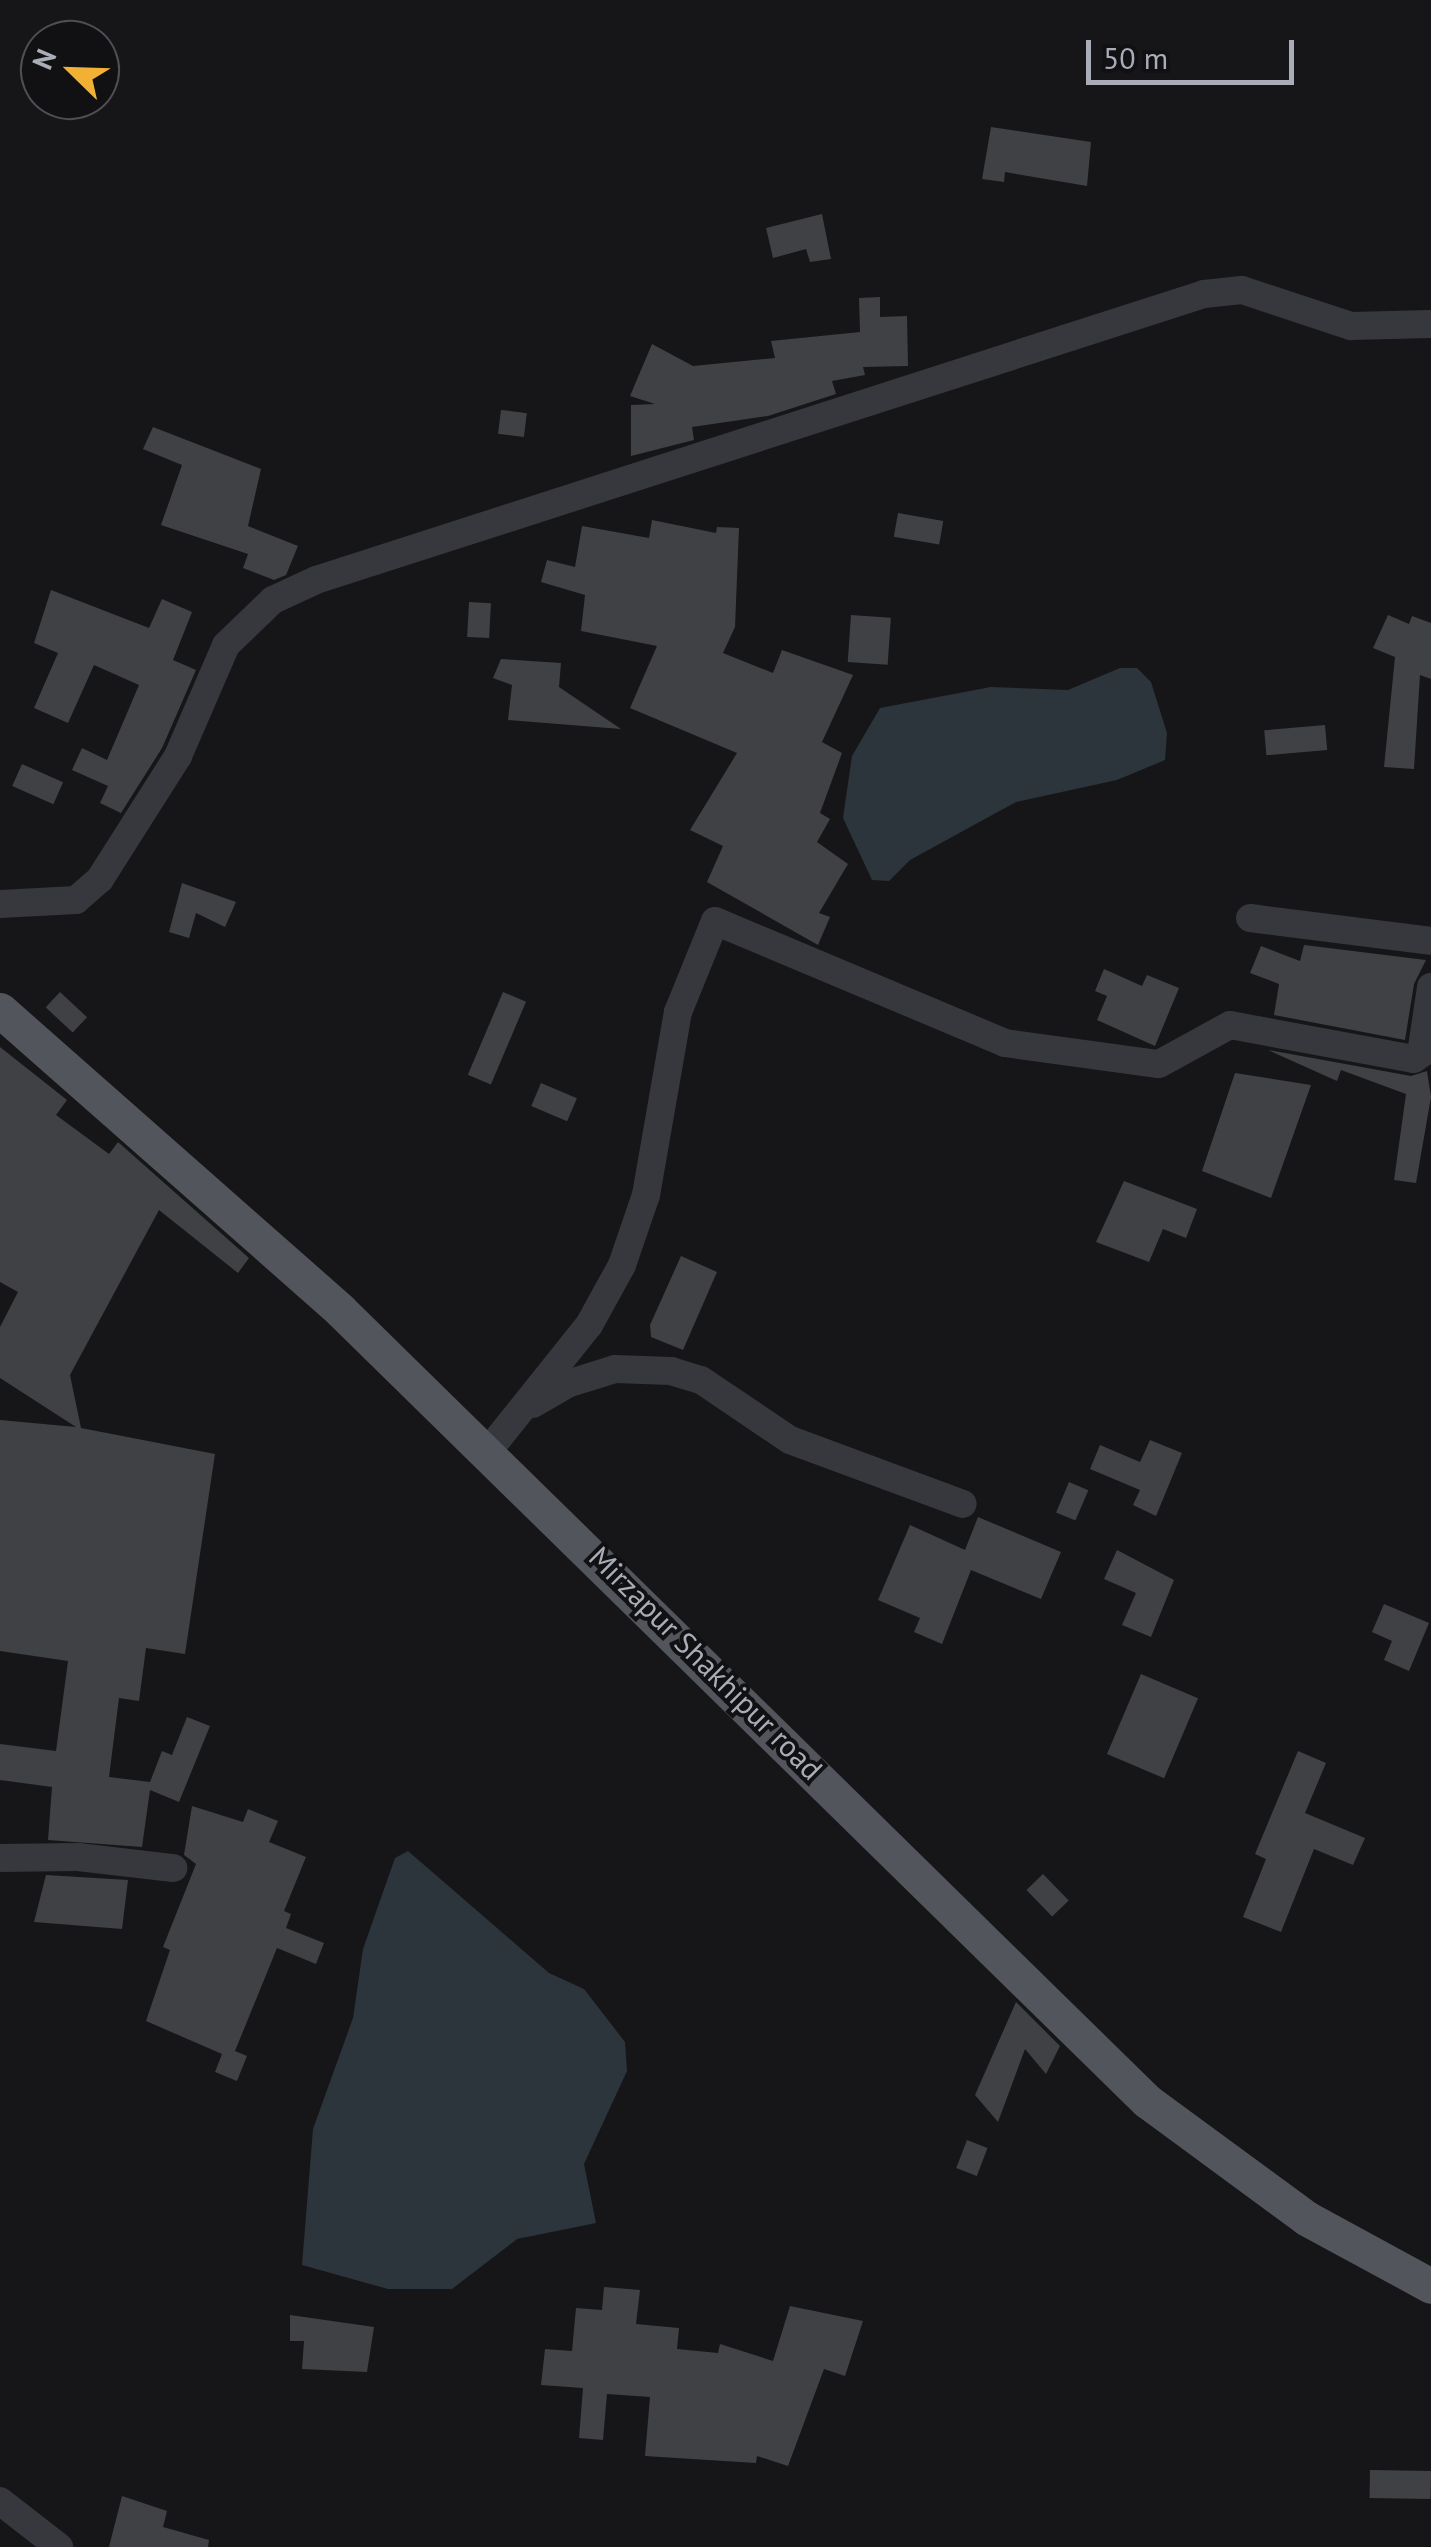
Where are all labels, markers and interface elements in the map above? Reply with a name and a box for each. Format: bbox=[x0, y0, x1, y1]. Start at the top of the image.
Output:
north arrow bbox=[20, 20, 120, 120]
scale bar bbox=[1091, 20, 1298, 82]
text: 50 m bbox=[1103, 38, 1168, 77]
text: N bbox=[23, 43, 64, 75]
street label: Mirzapur Shakhipur road bbox=[582, 1539, 830, 1787]

